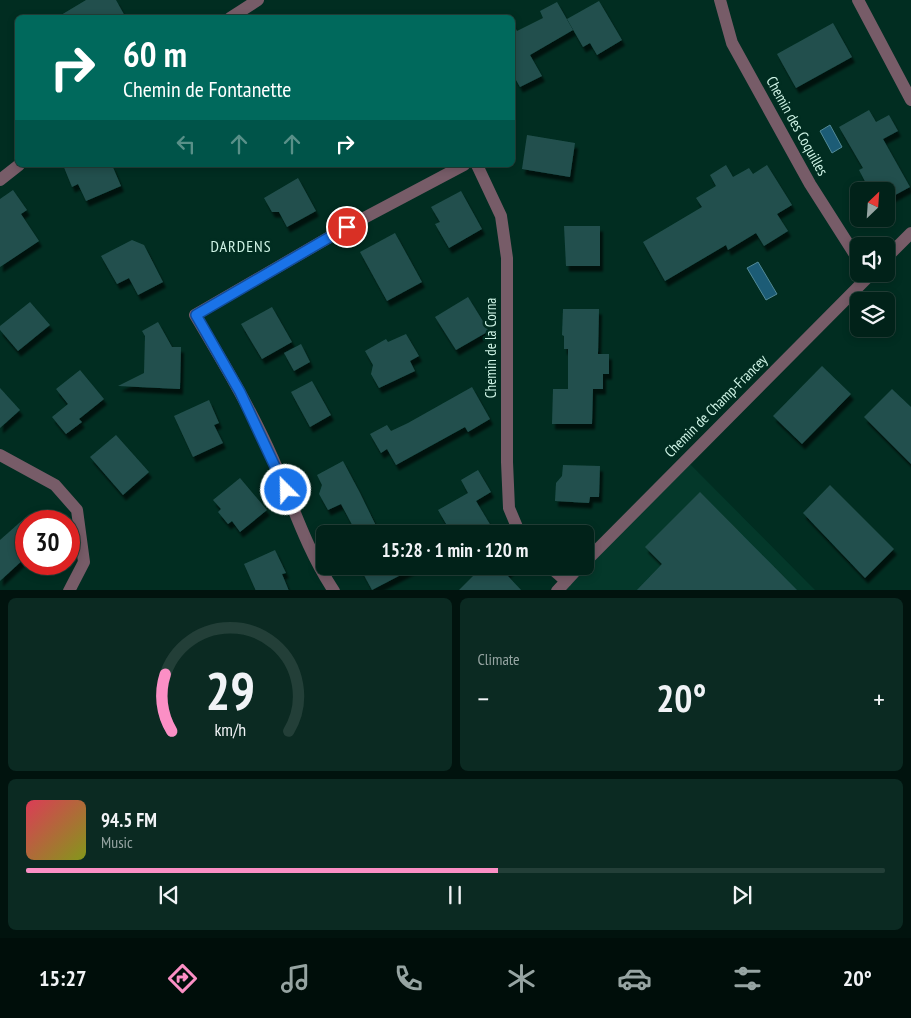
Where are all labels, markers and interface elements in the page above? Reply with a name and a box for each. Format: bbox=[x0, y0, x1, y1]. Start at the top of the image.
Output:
text: 60 m bbox=[123, 31, 187, 77]
icon: right bbox=[40, 35, 105, 100]
street label: Chemin des Coquilles bbox=[762, 73, 833, 179]
text: Chemin de Fontanette bbox=[123, 75, 291, 103]
icon: left bbox=[172, 130, 200, 158]
icon: ahead bbox=[225, 130, 253, 158]
icon: ahead bbox=[278, 130, 306, 158]
icon: right bbox=[331, 130, 359, 158]
north arrow bbox=[850, 182, 895, 228]
map controls bbox=[850, 182, 895, 337]
pin bbox=[326, 206, 368, 248]
icon: arrive bbox=[333, 213, 361, 241]
district label: DARDENS bbox=[210, 236, 272, 256]
button: sound bbox=[850, 237, 895, 282]
button: layers bbox=[850, 292, 895, 337]
street label: Chemin de la Corna bbox=[481, 298, 500, 398]
street label: Chemin de Champ-Francey bbox=[660, 350, 771, 461]
position arrow bbox=[259, 463, 311, 515]
speed limit sign: 30 bbox=[15, 510, 80, 575]
text: 15:28 · 1 min · 120 m bbox=[382, 538, 528, 562]
text: Climate bbox=[478, 649, 520, 669]
text: 29 bbox=[205, 657, 255, 724]
text: 20° bbox=[656, 673, 706, 722]
text: − bbox=[478, 680, 489, 717]
text: + bbox=[873, 680, 885, 717]
text: km/h bbox=[214, 718, 246, 741]
text: 94.5 FM bbox=[101, 808, 157, 832]
text: Music bbox=[101, 832, 133, 852]
icon: previous bbox=[155, 881, 183, 909]
icon: pause bbox=[441, 881, 469, 909]
icon: next bbox=[728, 881, 756, 909]
icon: directions bbox=[165, 961, 200, 996]
icon: music bbox=[278, 961, 313, 996]
icon: phone bbox=[391, 961, 426, 996]
icon: climate bbox=[504, 961, 539, 996]
icon: car bbox=[617, 961, 652, 996]
icon: filters bbox=[730, 961, 765, 996]
text: 15:27 bbox=[39, 964, 87, 992]
text: 20° bbox=[843, 964, 872, 992]

